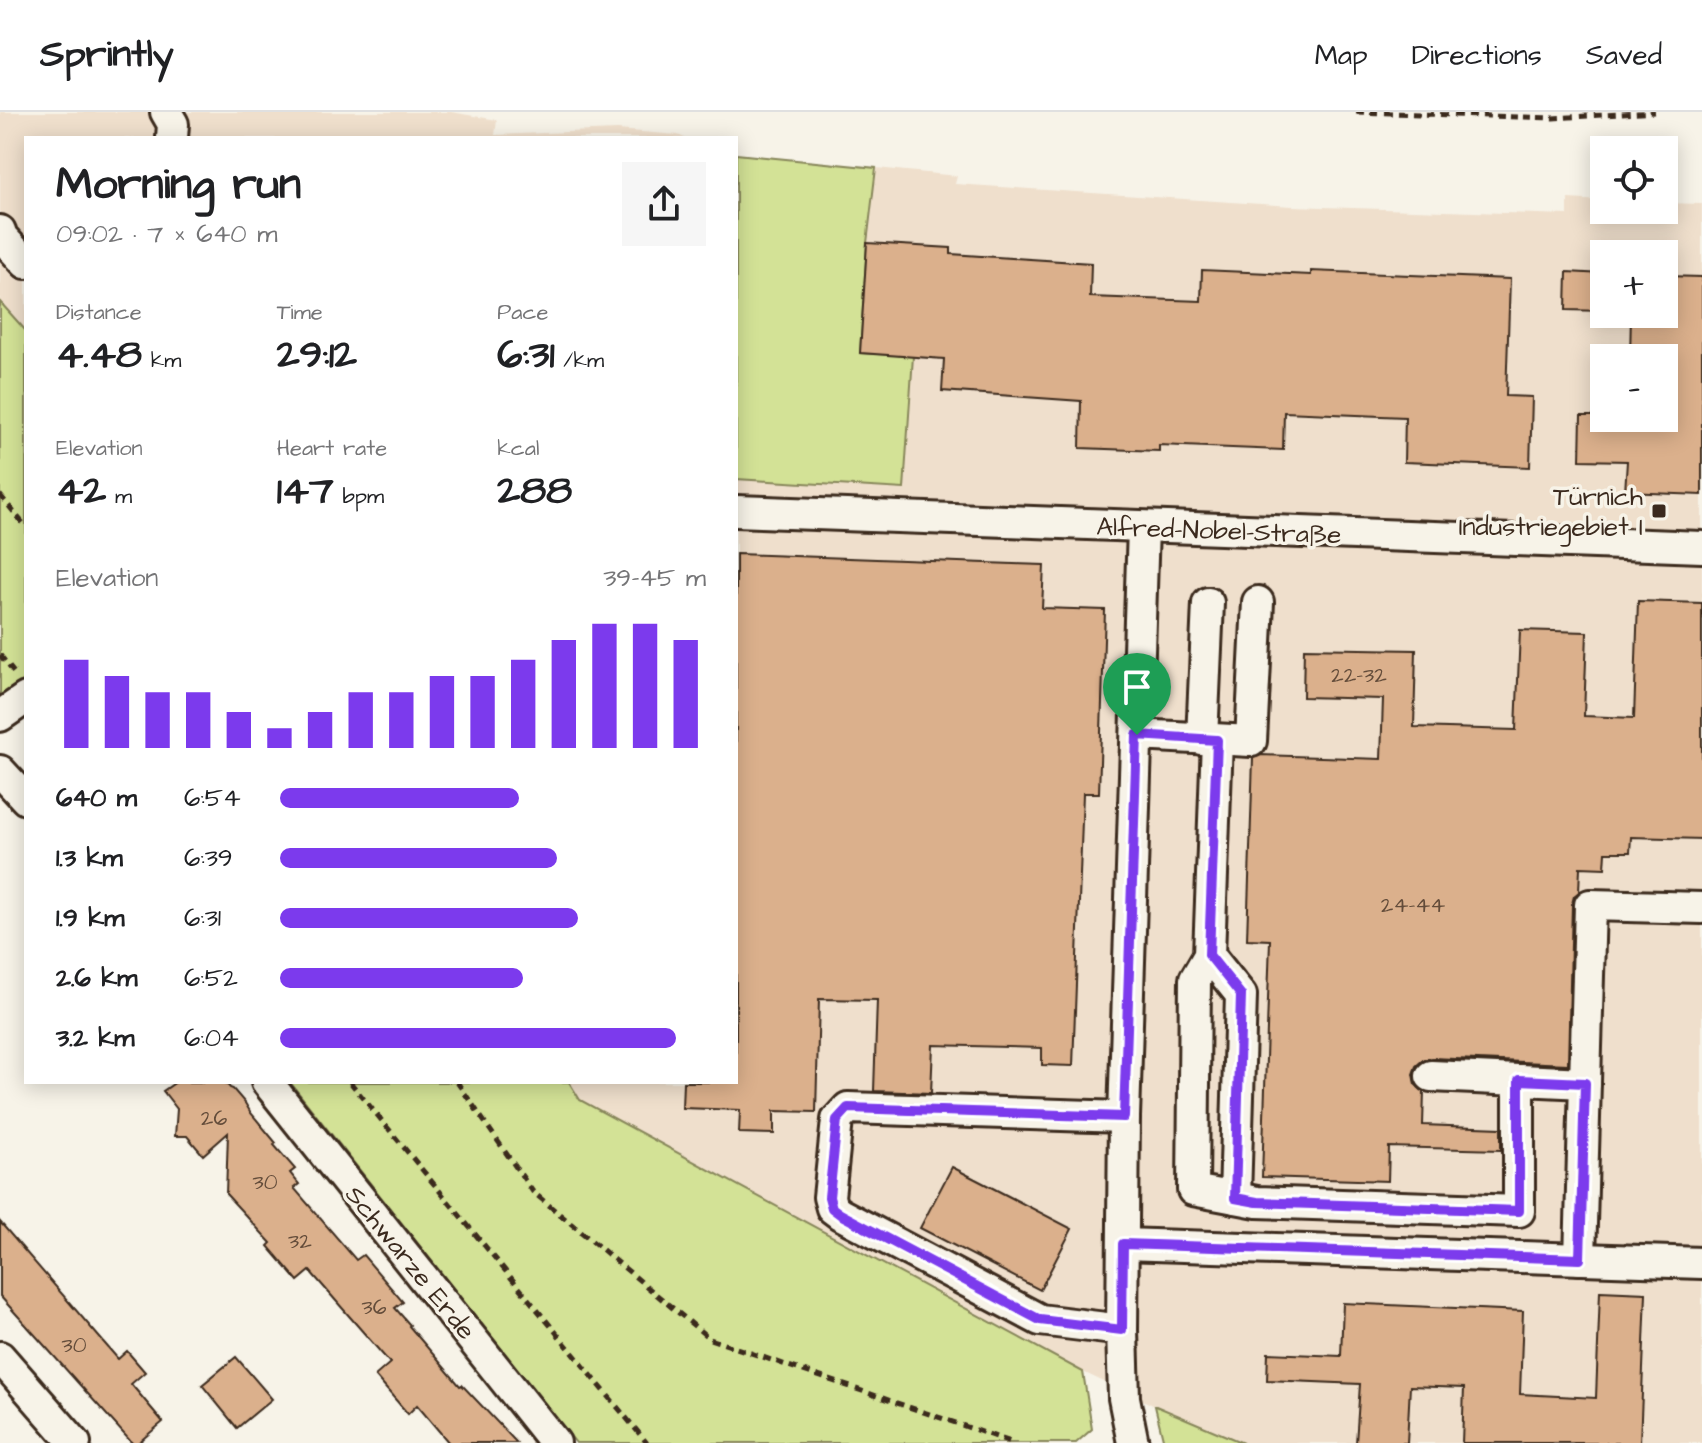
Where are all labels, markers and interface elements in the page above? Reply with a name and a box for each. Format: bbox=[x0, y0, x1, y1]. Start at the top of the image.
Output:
text: Sprintly bbox=[40, 29, 173, 81]
text: Map bbox=[1315, 36, 1368, 75]
text: Directions bbox=[1412, 36, 1542, 75]
text: Saved bbox=[1586, 36, 1662, 75]
map controls bbox=[1590, 136, 1678, 432]
button: locate bbox=[1590, 136, 1678, 224]
text: Morning run bbox=[56, 155, 301, 216]
button: share bbox=[622, 162, 706, 246]
text: 09:02 · 7 × 640 m bbox=[56, 216, 277, 252]
button: + bbox=[1590, 240, 1678, 328]
text: Distance bbox=[56, 297, 142, 328]
text: Time bbox=[277, 297, 323, 328]
text: Pace bbox=[497, 297, 548, 328]
text: 4.48 bbox=[56, 328, 142, 383]
text: 29:12 bbox=[277, 328, 357, 383]
text: 6:31 bbox=[497, 328, 555, 383]
button: − bbox=[1590, 344, 1678, 432]
text: km bbox=[142, 345, 181, 376]
text: /km bbox=[555, 345, 604, 376]
text: Elevation bbox=[56, 433, 143, 464]
text: Heart rate bbox=[277, 433, 387, 464]
text: kcal bbox=[497, 433, 539, 464]
text: 42 bbox=[56, 464, 106, 519]
text: 147 bbox=[277, 464, 334, 519]
text: 288 bbox=[497, 464, 572, 519]
place label: Türnich Industriegebiet I bbox=[1459, 479, 1643, 547]
text: m bbox=[106, 481, 132, 512]
text: bpm bbox=[334, 481, 384, 512]
marker: Türnich Industriegebiet I bbox=[1650, 502, 1668, 520]
street label: Alfred-Nobel-Straße bbox=[1096, 509, 1342, 553]
text: Elevation bbox=[56, 560, 158, 596]
text: 39–45 m bbox=[603, 560, 706, 596]
pin bbox=[1103, 653, 1171, 735]
house number: 22-32 bbox=[1331, 660, 1387, 691]
icon: arrive bbox=[1115, 665, 1159, 709]
text: 640 m bbox=[56, 780, 137, 816]
text: 6:54 bbox=[184, 780, 241, 816]
text: 1.3 km bbox=[56, 840, 123, 876]
text: 6:39 bbox=[184, 840, 233, 876]
house number: 24-44 bbox=[1381, 890, 1445, 921]
text: 1.9 km bbox=[56, 900, 124, 936]
text: 6:31 bbox=[184, 900, 221, 936]
text: 2.6 km bbox=[56, 960, 137, 996]
text: 6:52 bbox=[184, 960, 238, 996]
text: 3.2 km bbox=[56, 1020, 134, 1056]
text: 6:04 bbox=[184, 1020, 239, 1056]
house number: 26 bbox=[201, 1103, 227, 1134]
house number: 30 bbox=[252, 1167, 278, 1198]
street label: Schwarze Erde bbox=[337, 1178, 484, 1347]
house number: 32 bbox=[288, 1226, 312, 1257]
house number: 36 bbox=[362, 1292, 387, 1323]
house number: 30 bbox=[61, 1330, 87, 1361]

